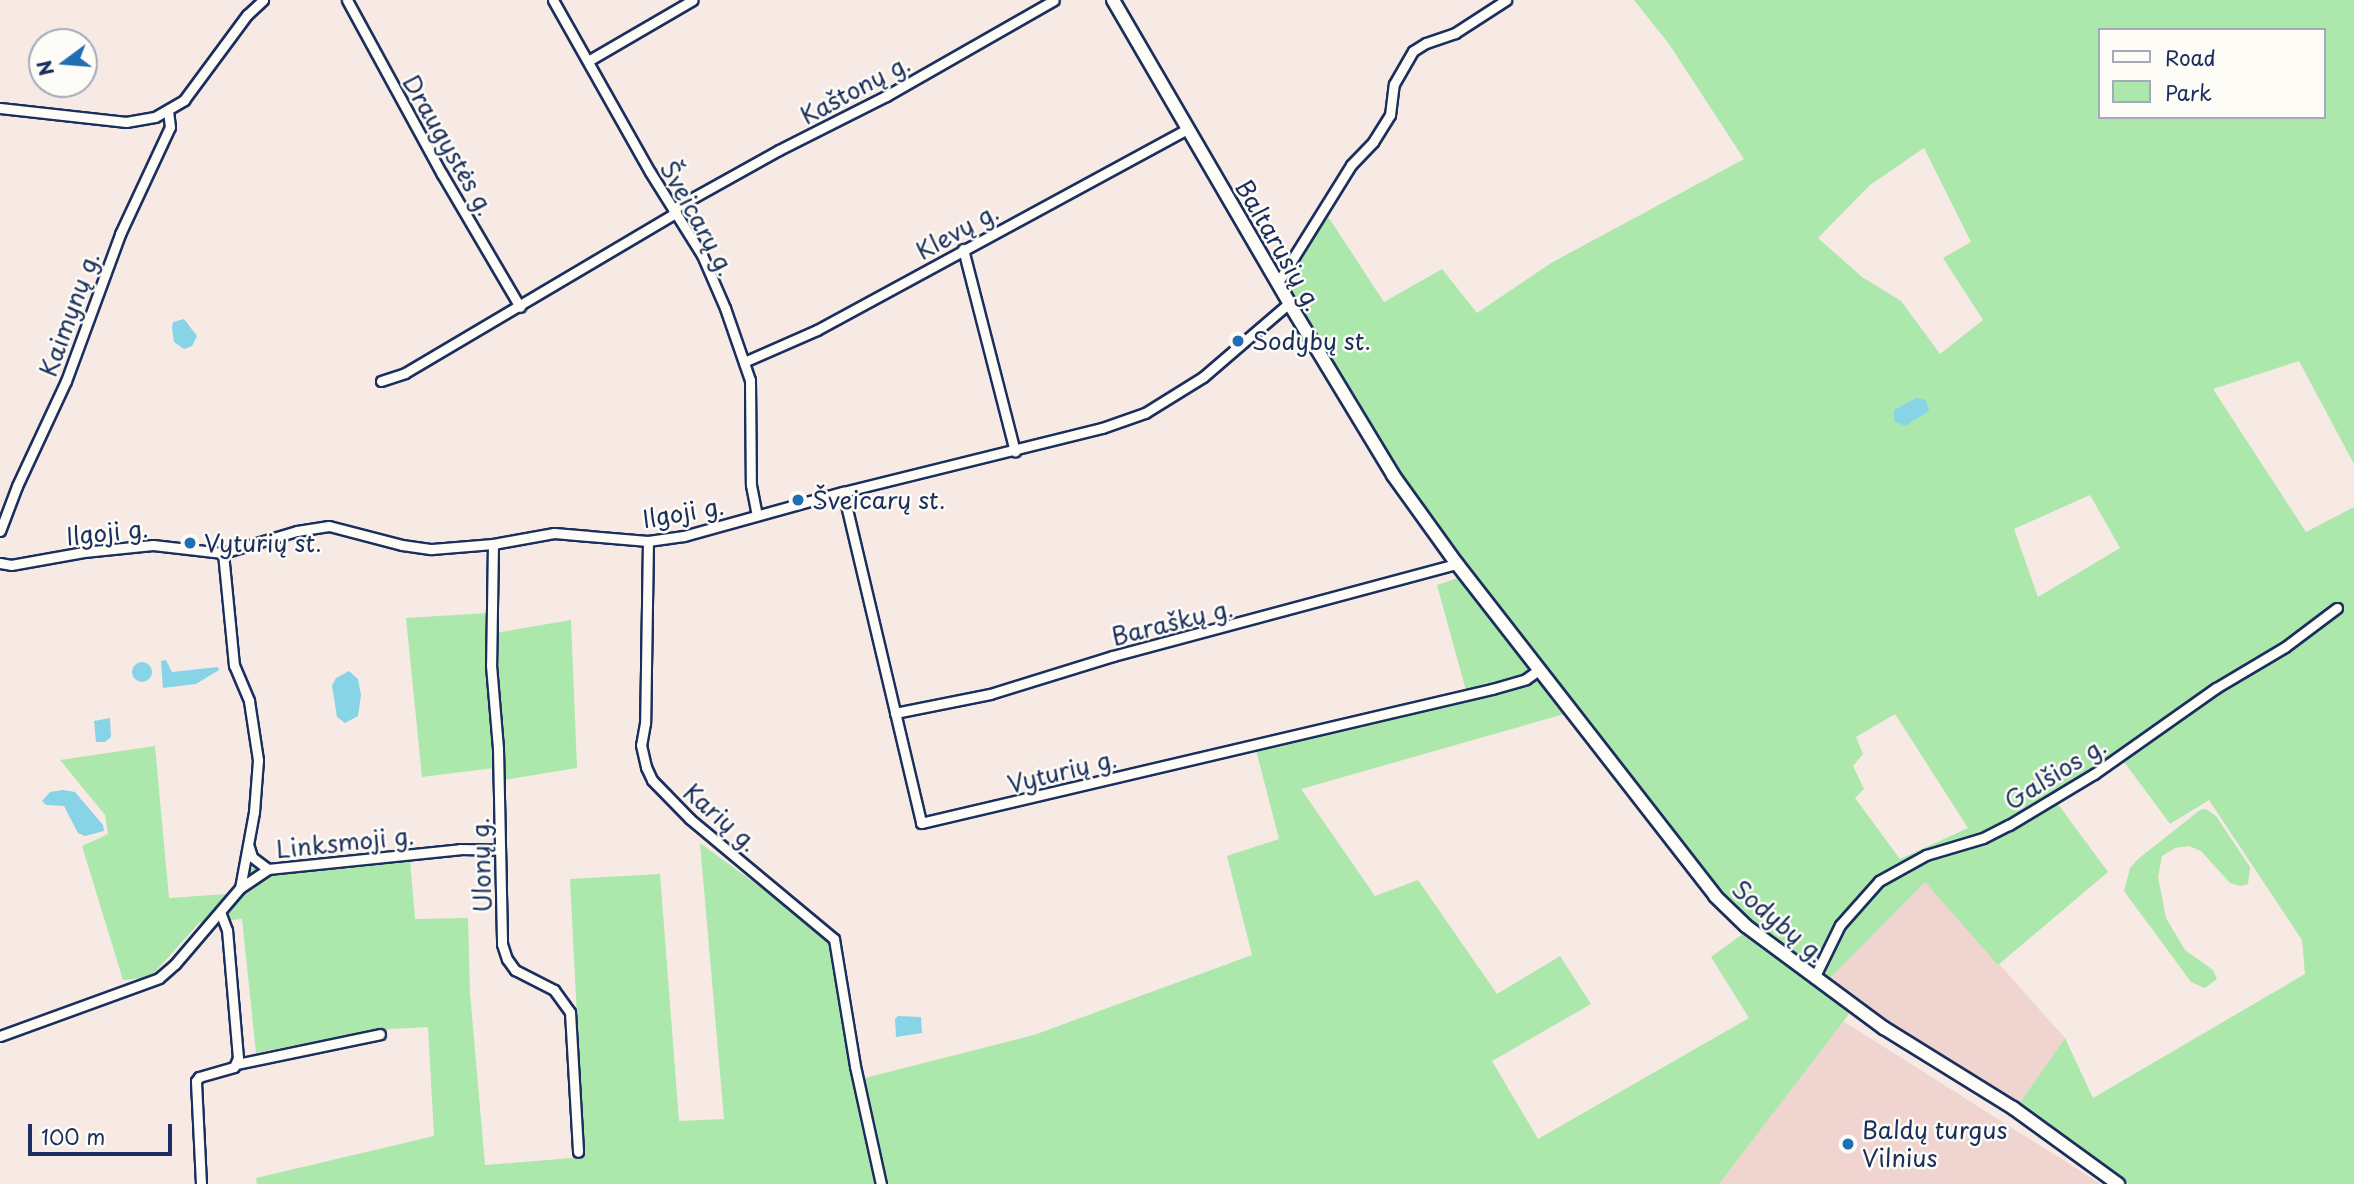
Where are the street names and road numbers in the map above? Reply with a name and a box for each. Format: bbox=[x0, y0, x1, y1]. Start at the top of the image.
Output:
street label: Kaštonų g. bbox=[795, 48, 915, 130]
street label: Draugystės g. bbox=[397, 69, 501, 221]
street label: Šveicarų g. bbox=[655, 155, 741, 281]
street label: Baltarusių g. bbox=[1230, 174, 1328, 316]
street label: Klevų g. bbox=[911, 197, 1003, 265]
street label: Kaimynų g. bbox=[33, 248, 105, 380]
street label: Ilgoji g. bbox=[640, 491, 726, 533]
street label: Ilgoji g. bbox=[65, 513, 149, 551]
street label: Baraškų g. bbox=[1108, 593, 1236, 651]
street label: Galšios g. bbox=[1999, 731, 2111, 815]
street label: Vyturių g. bbox=[1004, 744, 1120, 798]
street label: Karių g. bbox=[678, 777, 764, 857]
street label: Ulonų g. bbox=[465, 817, 497, 913]
street label: Linksmoji g. bbox=[275, 820, 415, 864]
street label: Sodybų g. bbox=[1726, 874, 1832, 968]

